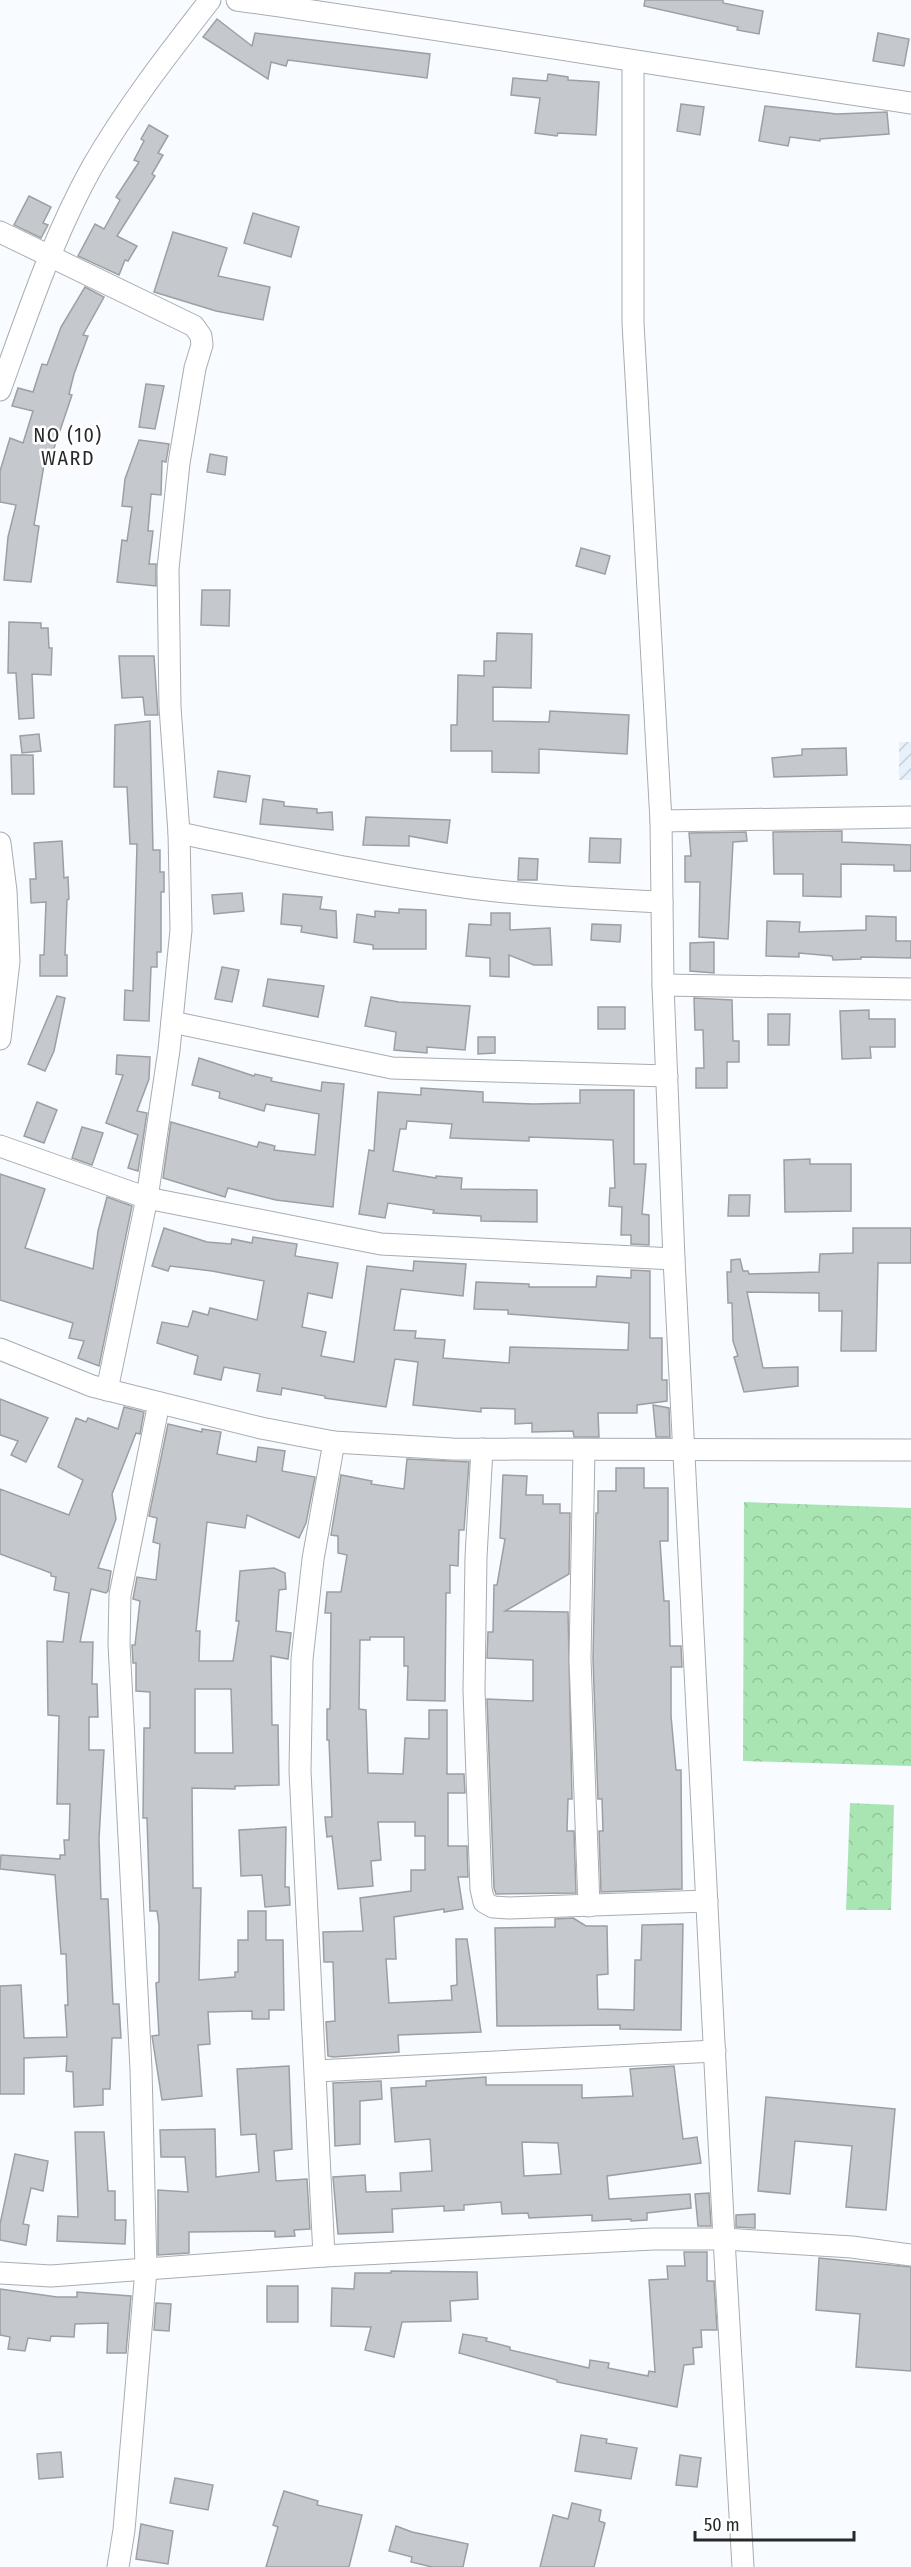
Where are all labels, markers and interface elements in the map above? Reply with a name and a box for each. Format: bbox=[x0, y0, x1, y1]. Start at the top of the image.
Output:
district label: NO (10) WARD bbox=[33, 423, 103, 470]
scale bar bbox=[695, 2504, 854, 2542]
text: 50 m bbox=[704, 2514, 740, 2536]

